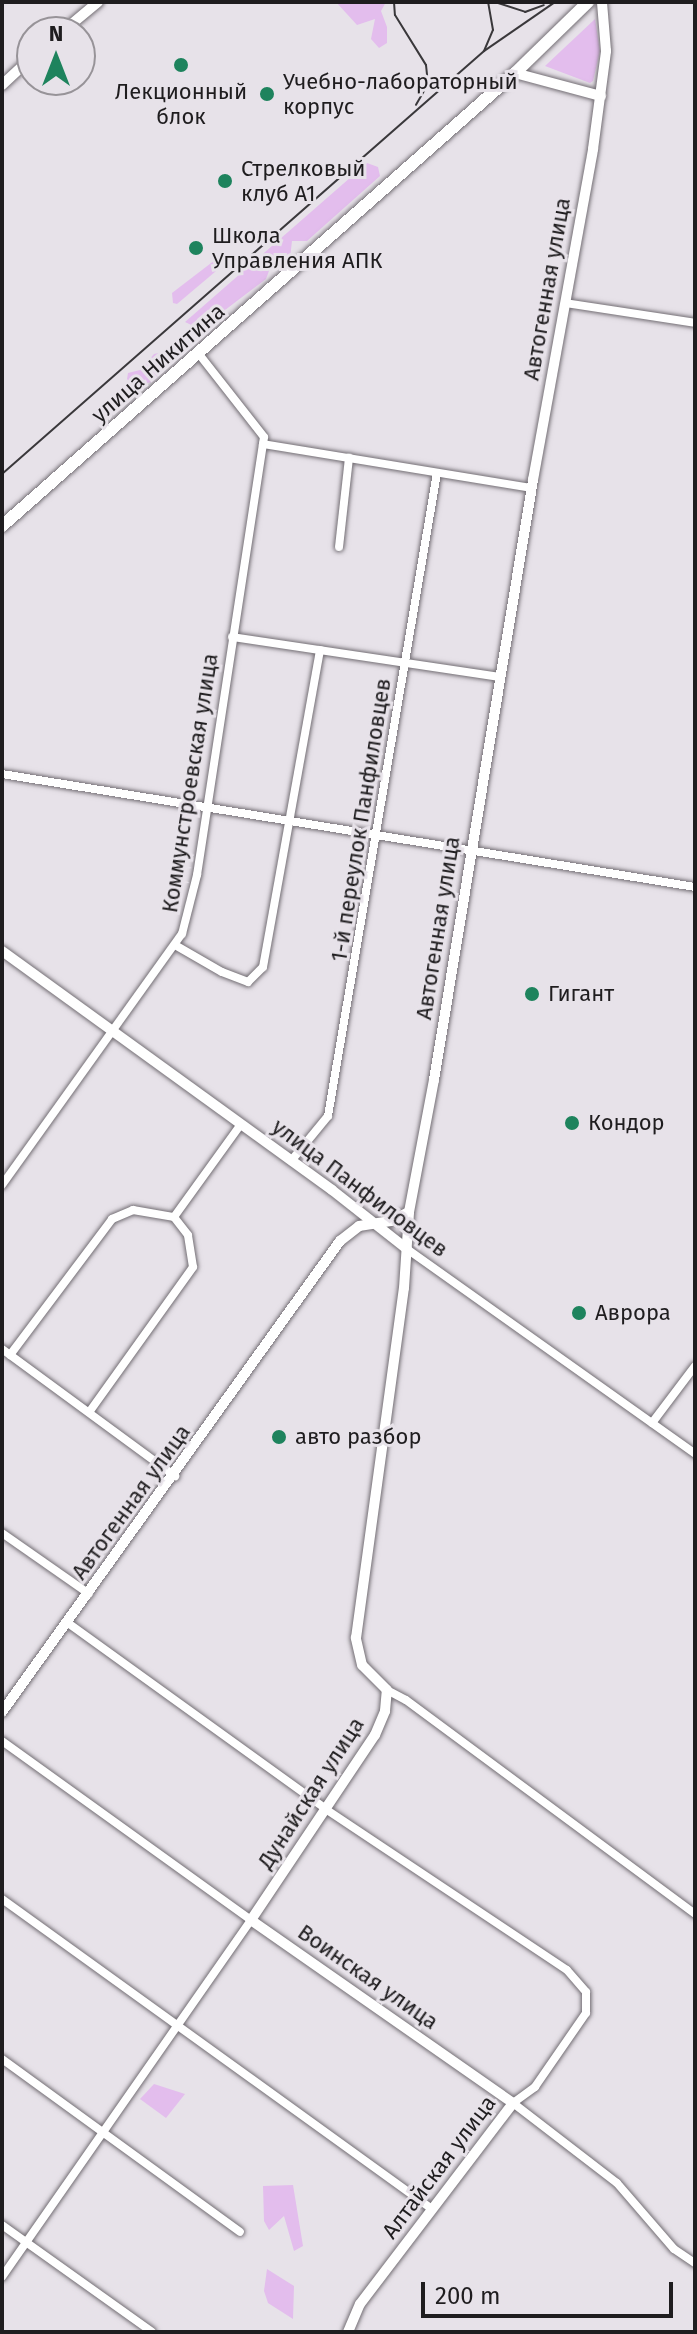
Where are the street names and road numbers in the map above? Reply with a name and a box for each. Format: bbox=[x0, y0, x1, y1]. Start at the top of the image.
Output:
street label: Автогенная улица bbox=[518, 196, 576, 382]
street label: улица Никитина bbox=[86, 298, 230, 428]
street label: Коммунстроевская улица bbox=[156, 651, 224, 915]
street label: 1-й переулок Панфиловцев bbox=[326, 676, 396, 964]
street label: Автогенная улица bbox=[410, 835, 466, 1021]
street label: улица Панфиловцев bbox=[267, 1113, 453, 1263]
street label: Автогенная улица bbox=[66, 1419, 196, 1585]
street label: Дунайская улица bbox=[252, 1712, 370, 1874]
street label: Воинская улица bbox=[293, 1919, 443, 2035]
street label: Алтайская улица bbox=[377, 2090, 501, 2244]

